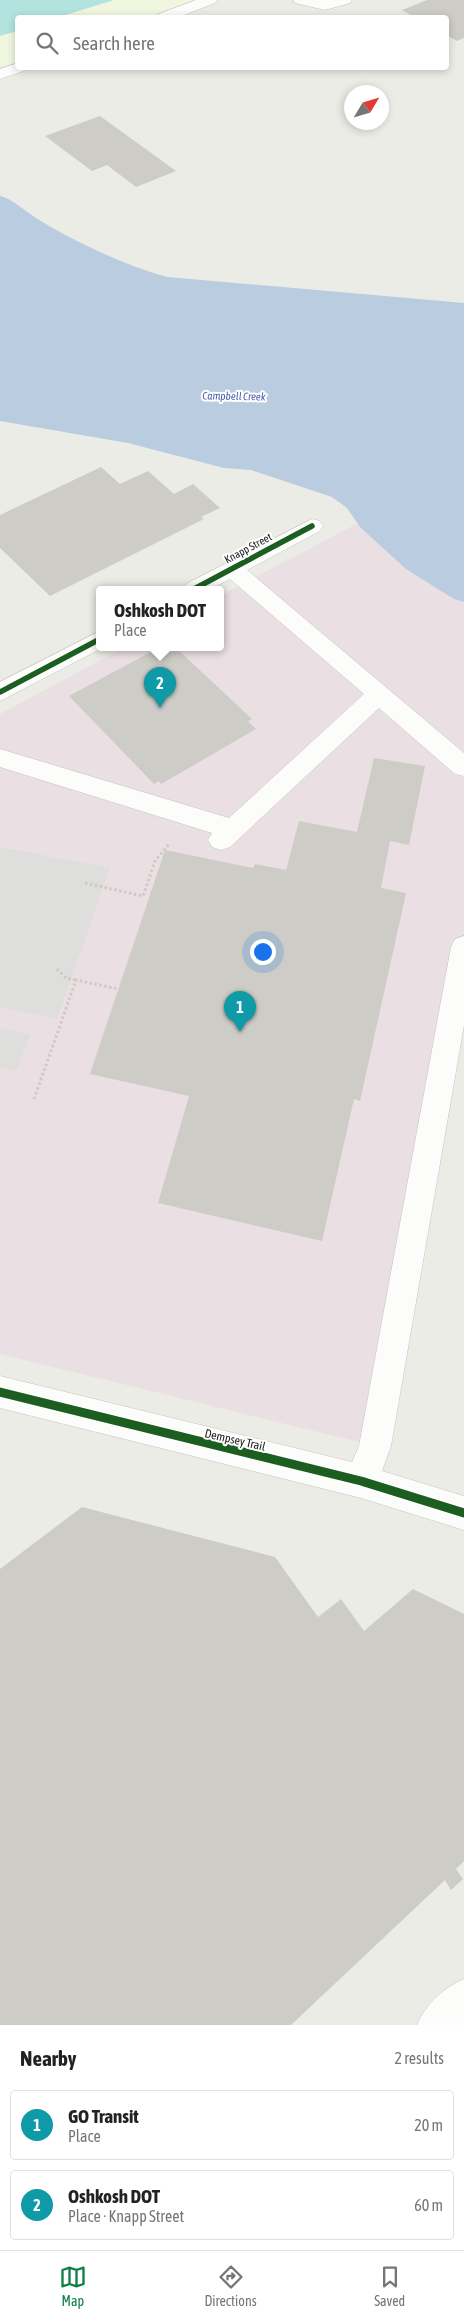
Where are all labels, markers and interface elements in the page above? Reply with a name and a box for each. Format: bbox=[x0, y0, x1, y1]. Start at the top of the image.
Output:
search box bbox=[15, 15, 449, 70]
icon: search bbox=[33, 29, 61, 57]
text: Search here bbox=[73, 32, 155, 54]
north arrow bbox=[344, 85, 389, 130]
water label: Campbell Creek bbox=[202, 389, 266, 403]
street label: Knapp Street bbox=[222, 531, 274, 565]
popup bbox=[96, 586, 224, 651]
text: Oshkosh DOT bbox=[114, 599, 206, 621]
text: Place bbox=[114, 621, 147, 639]
pin: 2 bbox=[144, 667, 176, 708]
your location bbox=[250, 939, 276, 965]
pin: 1 bbox=[224, 991, 256, 1032]
street label: Dempsey Trail bbox=[203, 1426, 268, 1454]
text: Nearby bbox=[20, 2046, 76, 2070]
text: 2 results bbox=[394, 2049, 444, 2067]
text: GO Transit bbox=[68, 2105, 139, 2127]
text: 1 bbox=[33, 2116, 41, 2134]
text: 20 m bbox=[414, 2116, 443, 2134]
text: Place bbox=[68, 2127, 101, 2145]
text: Oshkosh DOT bbox=[68, 2185, 160, 2207]
text: 2 bbox=[33, 2196, 41, 2214]
text: 60 m bbox=[414, 2196, 443, 2214]
text: Place · Knapp Street bbox=[68, 2207, 184, 2225]
tab: Map bbox=[59, 2263, 87, 2309]
tab: Directions bbox=[204, 2263, 257, 2309]
tab: Saved bbox=[374, 2263, 405, 2309]

